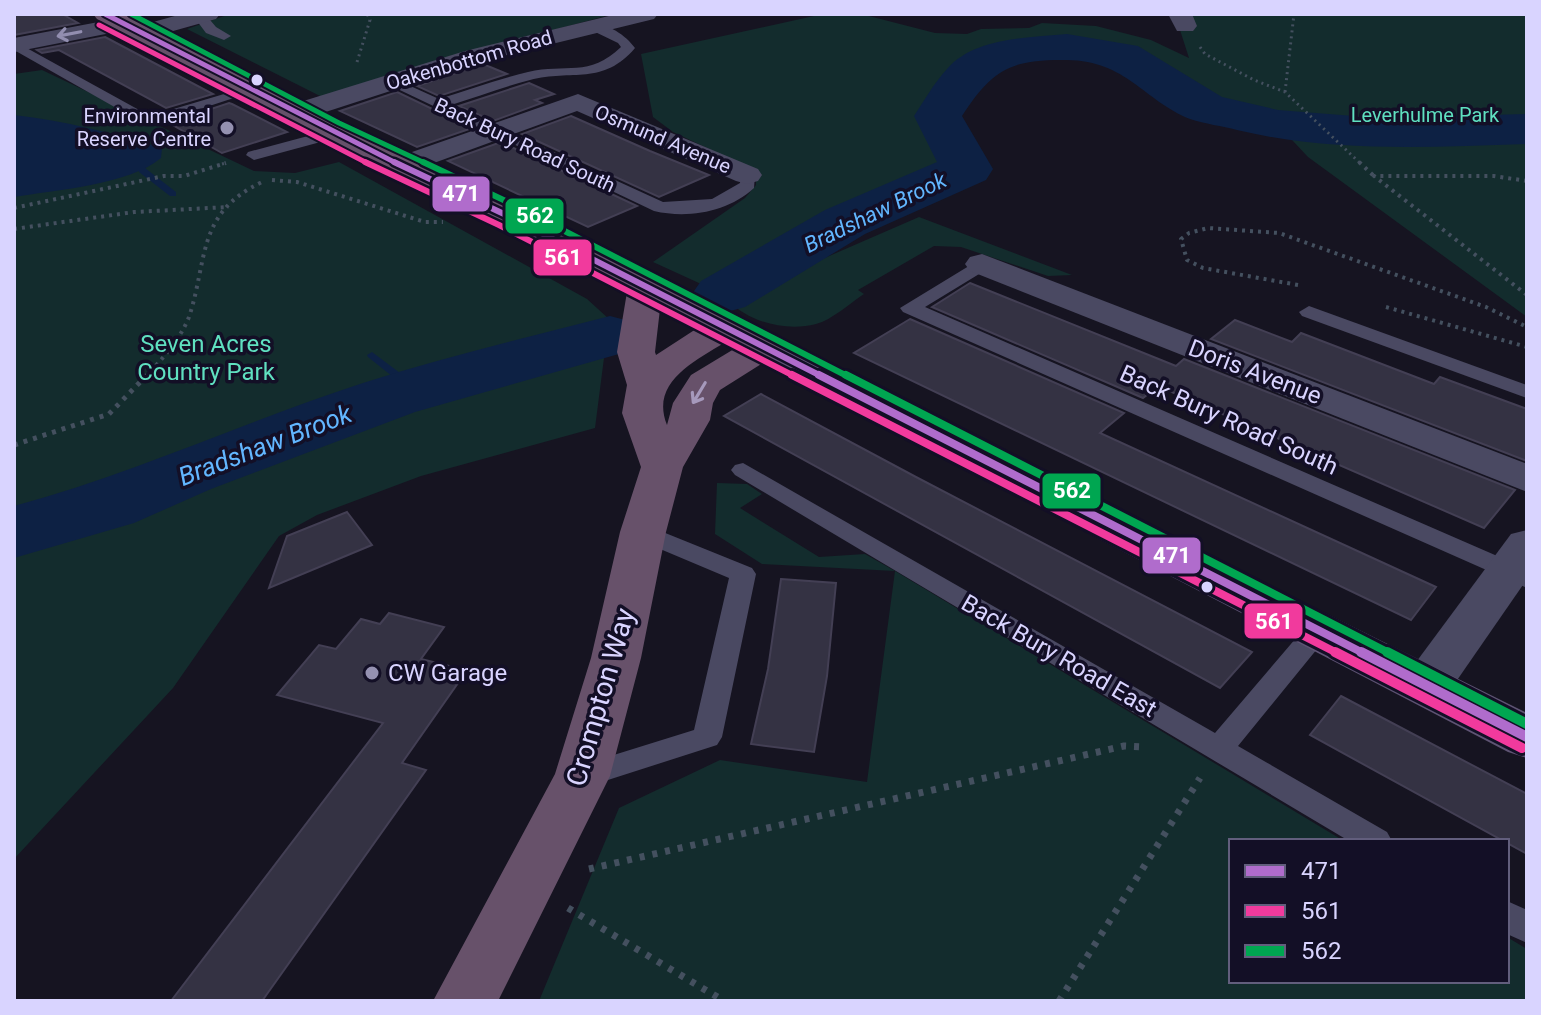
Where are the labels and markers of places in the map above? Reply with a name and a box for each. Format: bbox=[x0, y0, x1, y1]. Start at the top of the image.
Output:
unlabelled marker bbox=[249, 72, 265, 88]
place label: Environmental Reserve Centre bbox=[77, 104, 211, 151]
marker: Environmental Reserve Centre bbox=[218, 119, 236, 137]
unlabelled marker bbox=[1199, 579, 1215, 595]
place label: CW Garage bbox=[388, 659, 507, 687]
marker: CW Garage bbox=[363, 664, 381, 682]

